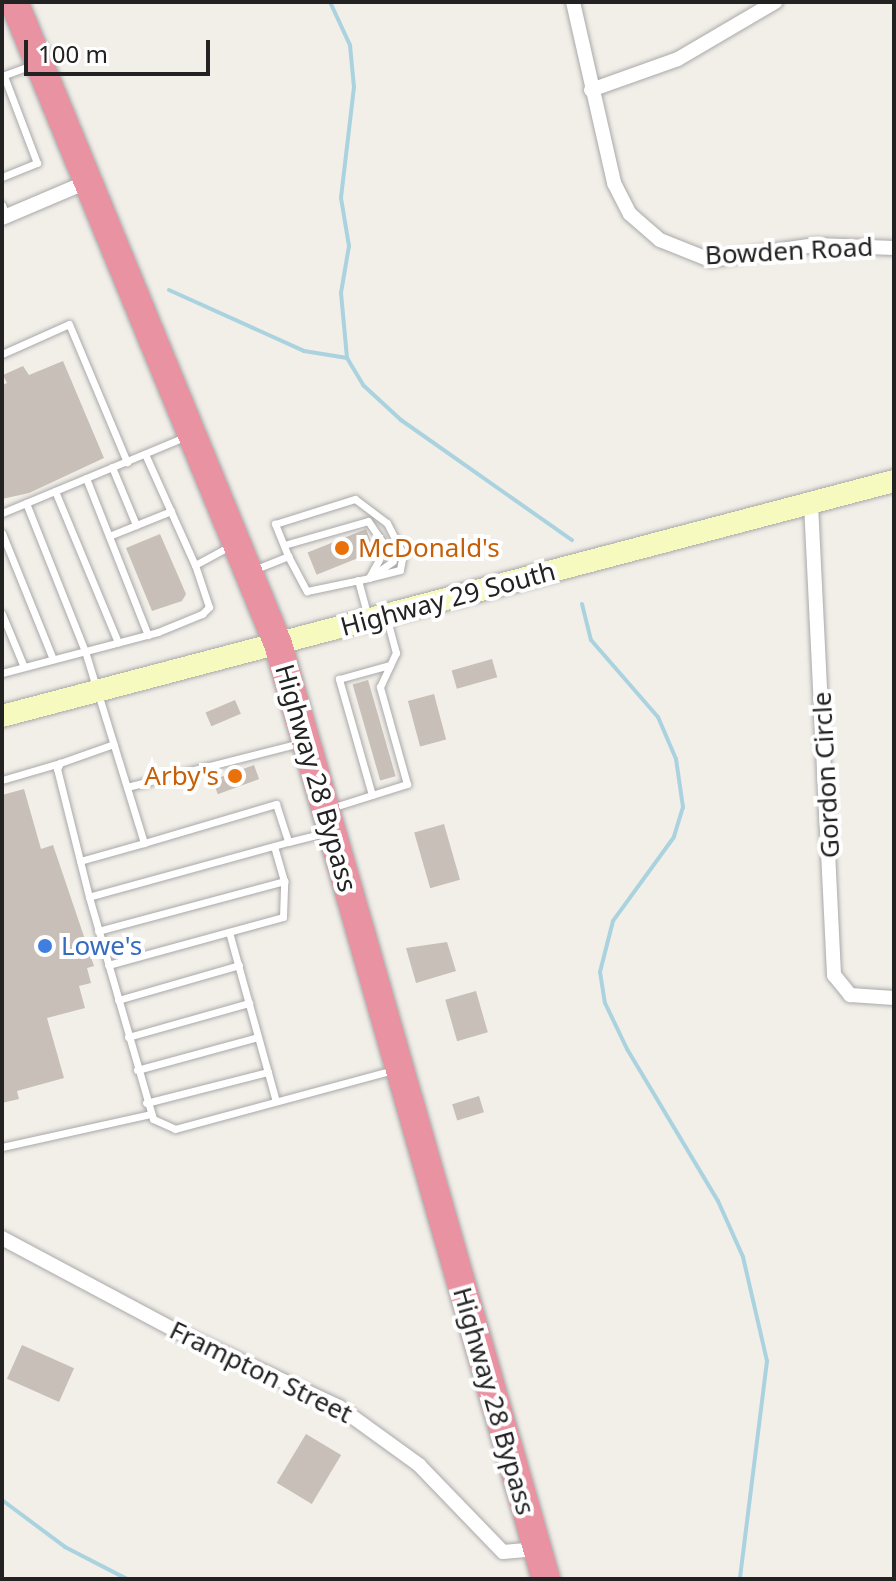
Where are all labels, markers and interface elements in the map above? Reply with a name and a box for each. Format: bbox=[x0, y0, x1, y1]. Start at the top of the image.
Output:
scale bar bbox=[28, 24, 214, 74]
text: 100 m bbox=[38, 37, 108, 70]
street label: Bowden Road bbox=[704, 231, 874, 271]
place label: McDonald's bbox=[358, 532, 500, 564]
marker: McDonald's bbox=[333, 539, 351, 557]
street label: Highway 29 South bbox=[337, 555, 559, 643]
street label: Highway 28 Bypass bbox=[269, 661, 363, 895]
street label: Gordon Circle bbox=[806, 691, 846, 859]
place label: Arby's bbox=[144, 760, 219, 792]
marker: Arby's bbox=[226, 767, 244, 785]
place label: Lowe's bbox=[61, 930, 142, 962]
marker: Lowe's bbox=[36, 937, 54, 955]
street label: Highway 28 Bypass bbox=[447, 1284, 541, 1518]
street label: Frampton Street bbox=[165, 1314, 357, 1430]

